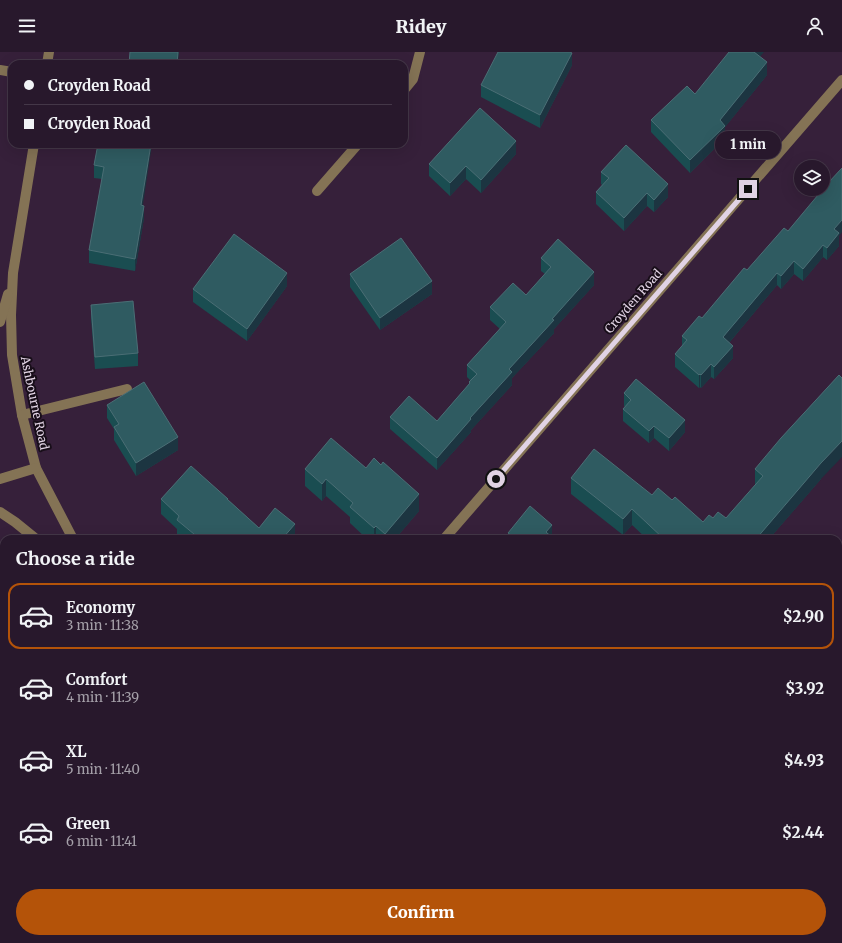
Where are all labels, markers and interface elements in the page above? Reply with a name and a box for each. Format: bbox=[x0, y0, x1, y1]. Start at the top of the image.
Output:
icon: menu bbox=[16, 15, 38, 37]
text: Ridey bbox=[395, 15, 447, 38]
icon: person bbox=[804, 15, 826, 37]
text: Croyden Road bbox=[48, 76, 151, 95]
text: Croyden Road bbox=[48, 114, 151, 133]
callout: 1 min bbox=[715, 131, 781, 159]
text: 1 min bbox=[730, 136, 766, 153]
map controls bbox=[794, 160, 830, 196]
button: layers bbox=[794, 160, 830, 196]
route end bbox=[739, 180, 757, 198]
street label: Croyden Road bbox=[601, 266, 665, 336]
street label: Ashbourne Road bbox=[18, 354, 52, 451]
route start bbox=[487, 470, 505, 488]
text: Choose a ride bbox=[16, 547, 135, 570]
icon: car bbox=[18, 598, 54, 634]
text: Economy bbox=[66, 598, 135, 617]
text: $2.90 bbox=[783, 607, 824, 626]
text: 3 min · 11:38 bbox=[66, 617, 139, 634]
icon: car bbox=[18, 670, 54, 706]
text: Comfort bbox=[66, 670, 127, 689]
text: $3.92 bbox=[785, 679, 824, 698]
text: 4 min · 11:39 bbox=[66, 689, 139, 706]
icon: car bbox=[18, 742, 54, 778]
text: XL bbox=[66, 742, 87, 761]
text: $4.93 bbox=[784, 751, 824, 770]
text: 5 min · 11:40 bbox=[66, 761, 140, 778]
icon: car bbox=[18, 814, 54, 850]
text: Green bbox=[66, 814, 110, 833]
text: $2.44 bbox=[782, 823, 824, 842]
text: 6 min · 11:41 bbox=[66, 833, 137, 850]
button: Confirm bbox=[16, 889, 826, 935]

